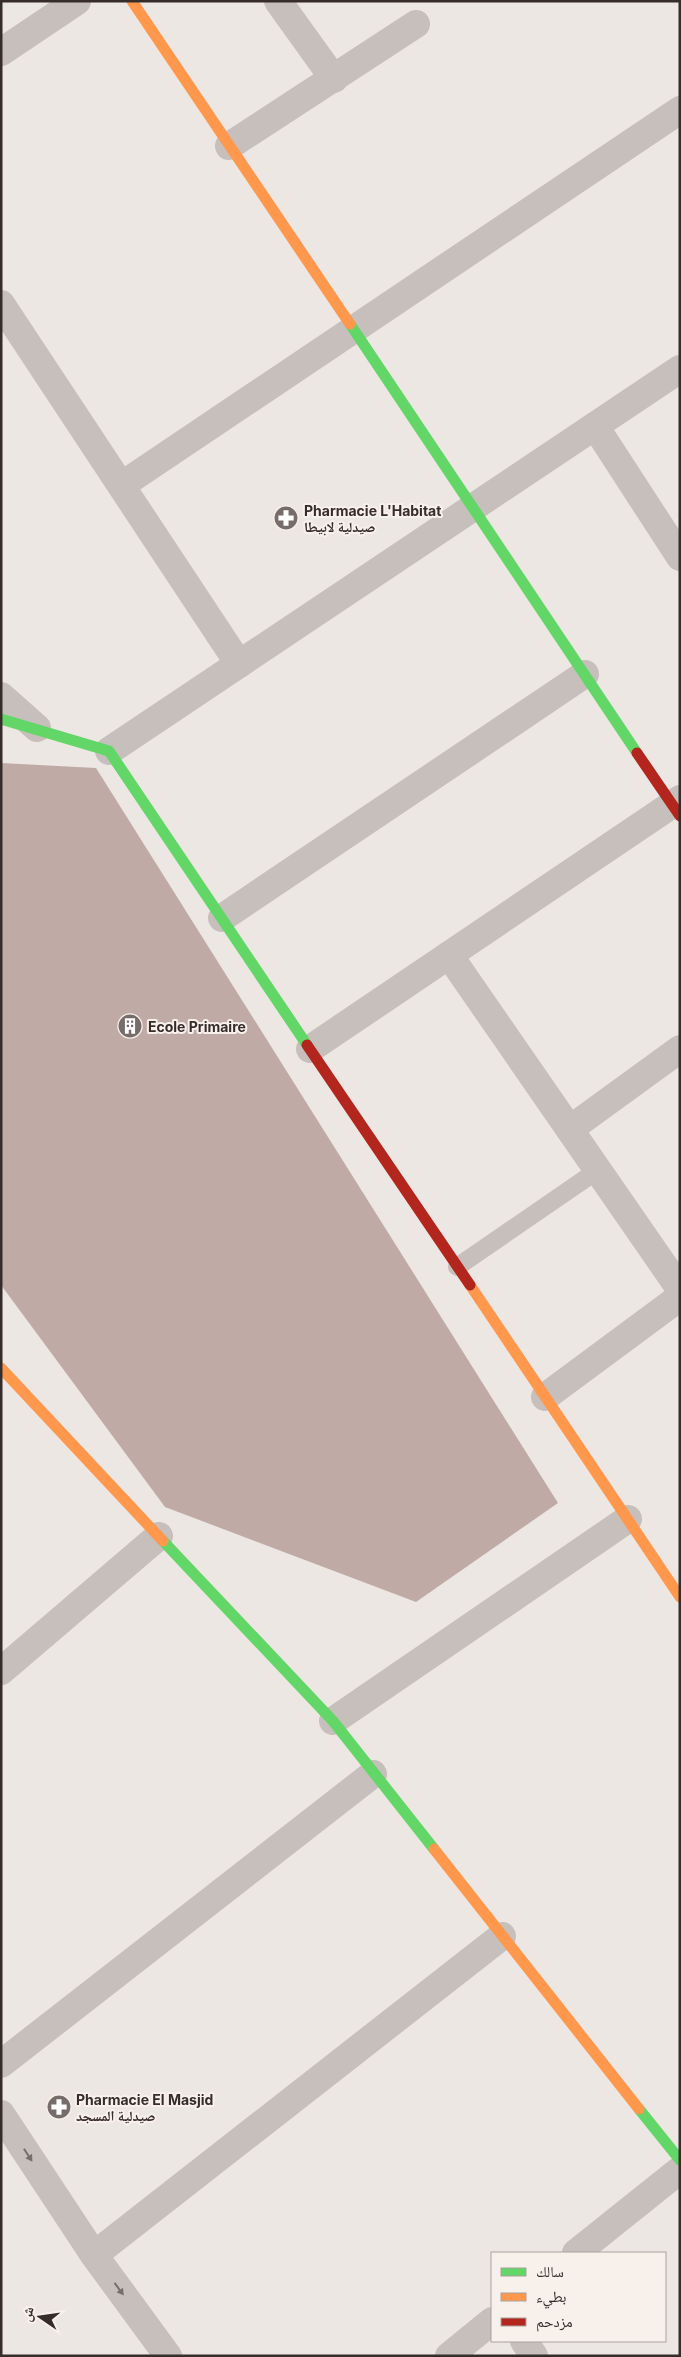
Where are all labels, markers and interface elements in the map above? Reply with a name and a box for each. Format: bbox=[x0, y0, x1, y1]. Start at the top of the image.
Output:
place label: Pharmacie L'Habitat صيدلية لابيطا bbox=[304, 502, 441, 535]
pharmacy icon: Pharmacie L'Habitat صيدلية لابيطا bbox=[273, 505, 299, 531]
building icon: Ecole Primaire bbox=[117, 1013, 143, 1039]
place label: Ecole Primaire bbox=[148, 1018, 246, 1035]
place label: Pharmacie El Masjid صيدلية المسجد bbox=[76, 2091, 213, 2124]
pharmacy icon: Pharmacie El Masjid صيدلية المسجد bbox=[46, 2094, 72, 2120]
one-way arrow bbox=[23, 2148, 33, 2161]
legend bbox=[491, 2252, 666, 2342]
text: سالك bbox=[536, 2262, 564, 2281]
one-way arrow bbox=[114, 2282, 124, 2296]
text: بطيء bbox=[536, 2287, 566, 2309]
north arrow bbox=[15, 2292, 65, 2342]
text: ش bbox=[17, 2305, 38, 2323]
text: مزدحم bbox=[536, 2312, 573, 2332]

